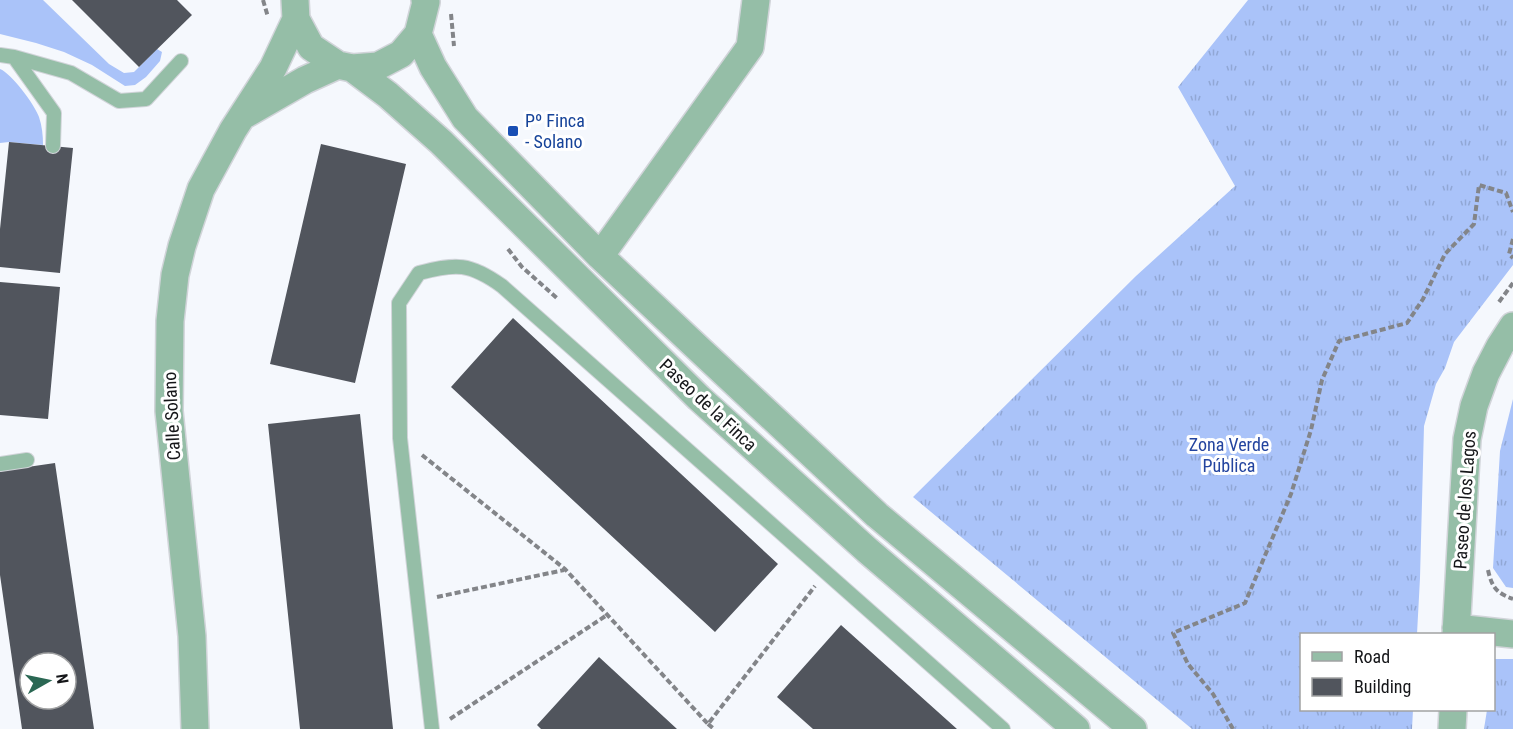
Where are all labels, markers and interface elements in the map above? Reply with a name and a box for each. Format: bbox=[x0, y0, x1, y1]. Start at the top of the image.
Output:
place label: Pº Finca - Solano bbox=[525, 110, 585, 152]
marker: Pº Finca - Solano bbox=[506, 124, 520, 138]
street label: Paseo de la Finca bbox=[655, 354, 761, 455]
street label: Calle Solano bbox=[159, 371, 184, 461]
street label: Paseo de los Lagos bbox=[1449, 430, 1480, 570]
park label: Zona Verde Pública bbox=[1189, 434, 1269, 476]
legend bbox=[1300, 633, 1495, 711]
text: Road bbox=[1354, 646, 1390, 667]
north arrow bbox=[18, 651, 78, 711]
text: N bbox=[52, 672, 72, 685]
text: Building bbox=[1354, 676, 1411, 697]

